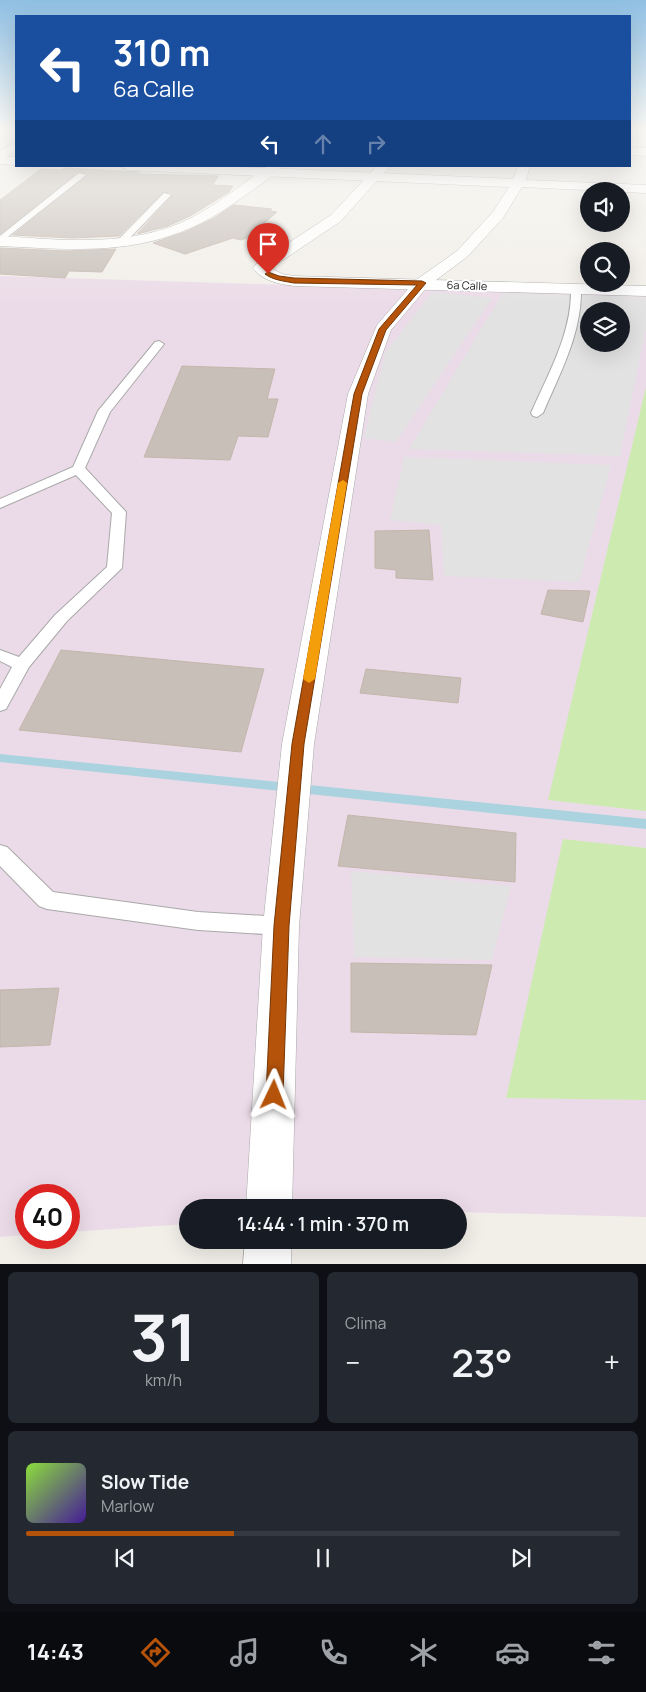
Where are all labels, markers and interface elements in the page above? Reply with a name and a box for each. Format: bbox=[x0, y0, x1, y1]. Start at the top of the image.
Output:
text: 310 m bbox=[113, 29, 210, 77]
icon: left bbox=[30, 35, 95, 100]
text: 6a Calle bbox=[113, 74, 194, 104]
icon: left bbox=[256, 130, 284, 158]
icon: ahead bbox=[309, 130, 337, 158]
icon: right bbox=[362, 130, 390, 158]
map controls bbox=[580, 182, 630, 352]
button: sound bbox=[580, 182, 630, 232]
pin bbox=[247, 223, 289, 274]
icon: arrive bbox=[254, 230, 282, 258]
button: search bbox=[580, 242, 630, 292]
street label: 6a Calle bbox=[446, 277, 488, 293]
button: layers bbox=[580, 302, 630, 352]
position arrow bbox=[247, 1068, 299, 1120]
speed limit sign: 40 bbox=[15, 1184, 80, 1249]
text: 14:44 · 1 min · 370 m bbox=[237, 1211, 409, 1237]
text: 31 bbox=[130, 1292, 197, 1381]
text: Clima bbox=[345, 1312, 386, 1334]
text: 23° bbox=[451, 1336, 513, 1388]
text: − bbox=[345, 1343, 360, 1381]
text: + bbox=[604, 1343, 620, 1381]
text: km/h bbox=[145, 1369, 182, 1391]
text: Slow Tide bbox=[101, 1469, 189, 1495]
text: Marlow bbox=[101, 1495, 154, 1517]
icon: previous bbox=[111, 1544, 139, 1572]
icon: pause bbox=[309, 1544, 337, 1572]
icon: next bbox=[507, 1544, 535, 1572]
icon: directions bbox=[138, 1635, 173, 1670]
icon: music bbox=[227, 1635, 262, 1670]
icon: phone bbox=[316, 1635, 351, 1670]
icon: climate bbox=[406, 1635, 441, 1670]
icon: car bbox=[495, 1635, 530, 1670]
icon: filters bbox=[584, 1635, 619, 1670]
text: 14:43 bbox=[27, 1637, 84, 1667]

